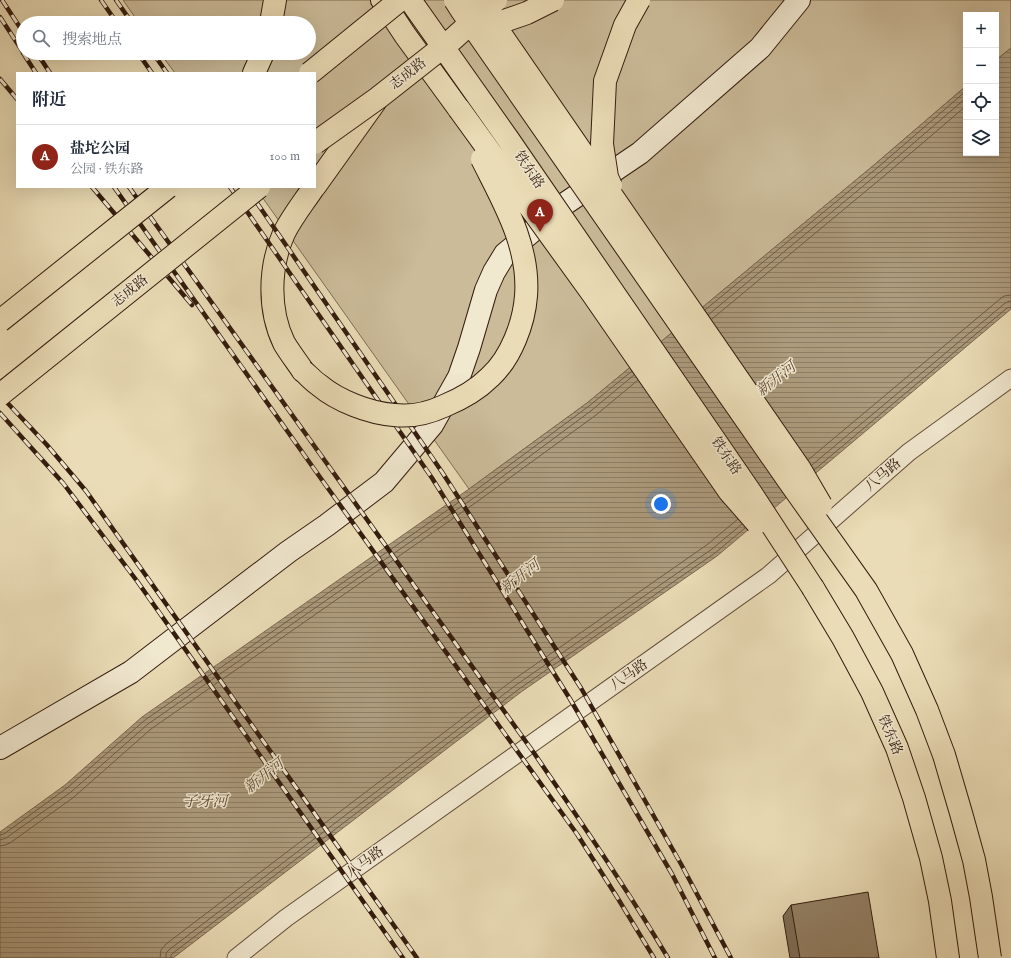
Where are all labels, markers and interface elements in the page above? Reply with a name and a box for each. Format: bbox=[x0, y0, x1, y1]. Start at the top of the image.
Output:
map controls bbox=[963, 12, 999, 156]
button: + bbox=[963, 12, 999, 48]
search box bbox=[16, 16, 316, 60]
icon: search bbox=[30, 27, 52, 49]
text: 搜索地点 bbox=[62, 30, 122, 49]
button: − bbox=[963, 48, 999, 84]
street label: 志成路 bbox=[386, 54, 430, 94]
button: locate bbox=[963, 84, 999, 120]
text: 附近 bbox=[32, 90, 66, 111]
button: layers bbox=[963, 120, 999, 156]
text: 盐坨公园 bbox=[70, 139, 130, 158]
text: A bbox=[41, 148, 49, 165]
text: 100 m bbox=[270, 148, 300, 165]
street label: 铁东路 bbox=[510, 148, 548, 192]
text: 公园 · 铁东路 bbox=[70, 161, 144, 178]
pin: A bbox=[527, 199, 553, 232]
street label: 志成路 bbox=[108, 271, 152, 311]
water label: 新开河 bbox=[752, 356, 802, 400]
street label: 铁东路 bbox=[707, 434, 745, 478]
street label: 八马路 bbox=[861, 454, 905, 496]
your location bbox=[651, 494, 671, 514]
water label: 新开河 bbox=[496, 554, 546, 598]
street label: 八马路 bbox=[607, 656, 651, 694]
street label: 铁东路 bbox=[874, 712, 906, 758]
water label: 新开河 bbox=[240, 753, 290, 797]
water label: 子牙河 bbox=[182, 792, 230, 811]
street label: 八马路 bbox=[343, 843, 387, 881]

